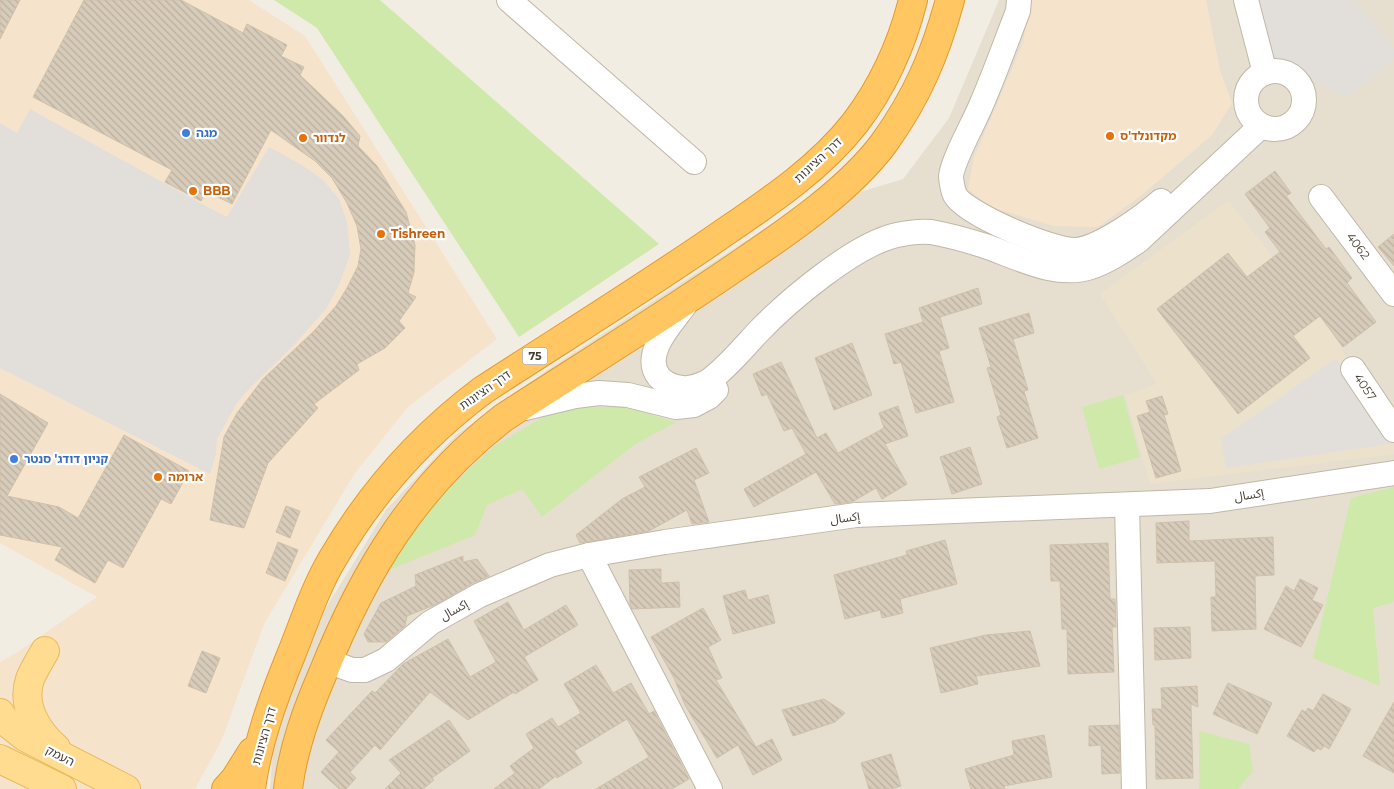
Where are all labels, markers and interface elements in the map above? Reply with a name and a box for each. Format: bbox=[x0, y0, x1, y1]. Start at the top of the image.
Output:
place label: מגה bbox=[196, 125, 218, 140]
marker: מגה bbox=[180, 127, 192, 139]
place label: מקדונלד'ס bbox=[1120, 128, 1177, 143]
place label: לנדוור bbox=[313, 130, 346, 145]
marker: מקדונלד'ס bbox=[1104, 130, 1116, 142]
marker: לנדוור bbox=[297, 132, 309, 144]
street label: דרך הציונות bbox=[791, 134, 845, 185]
place label: BBB bbox=[203, 183, 231, 198]
marker: BBB bbox=[187, 185, 199, 197]
place label: Tishreen bbox=[391, 226, 445, 241]
marker: Tishreen bbox=[375, 228, 387, 240]
street label: 4062 bbox=[1343, 229, 1374, 262]
road number: 75 bbox=[522, 348, 548, 364]
street label: דרך הציונות bbox=[456, 366, 514, 413]
street label: 4057 bbox=[1351, 370, 1380, 403]
place label: קניון דודג' סנטר bbox=[24, 451, 108, 466]
marker: קניון דודג' סנטר bbox=[8, 453, 20, 465]
place label: ארומה bbox=[168, 469, 203, 484]
marker: ארומה bbox=[152, 471, 164, 483]
street label: إكسال bbox=[1233, 485, 1265, 505]
street label: إكسال bbox=[829, 508, 861, 528]
street label: إكسال bbox=[437, 596, 471, 624]
street label: דרך הציונות bbox=[248, 705, 279, 766]
street label: העמק bbox=[43, 742, 77, 769]

